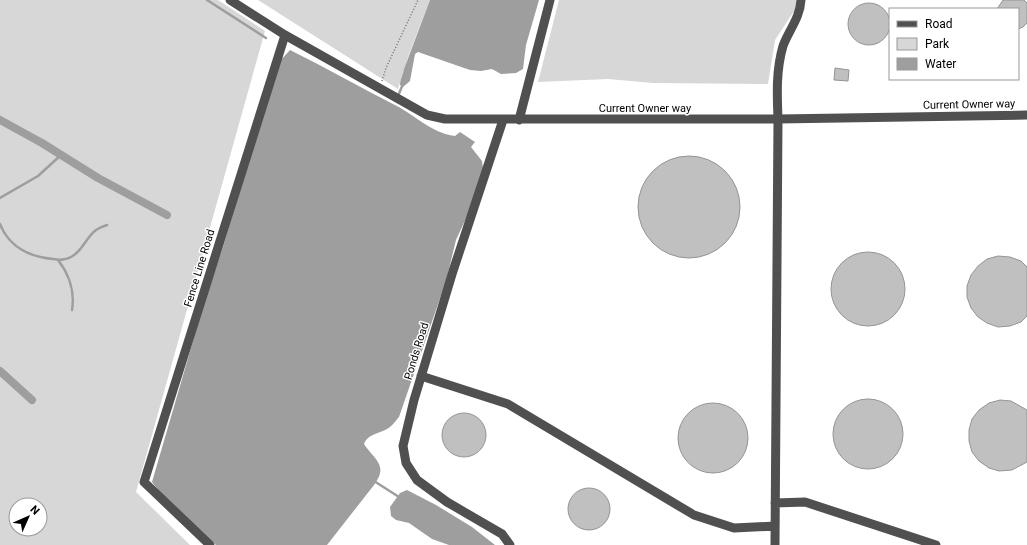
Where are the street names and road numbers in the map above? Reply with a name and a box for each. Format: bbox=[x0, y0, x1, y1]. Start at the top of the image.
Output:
street label: Current Owner way bbox=[923, 97, 1016, 112]
street label: Current Owner way bbox=[599, 102, 692, 115]
street label: Fence Line Road bbox=[181, 228, 217, 309]
street label: Ponds Road bbox=[402, 321, 431, 381]

